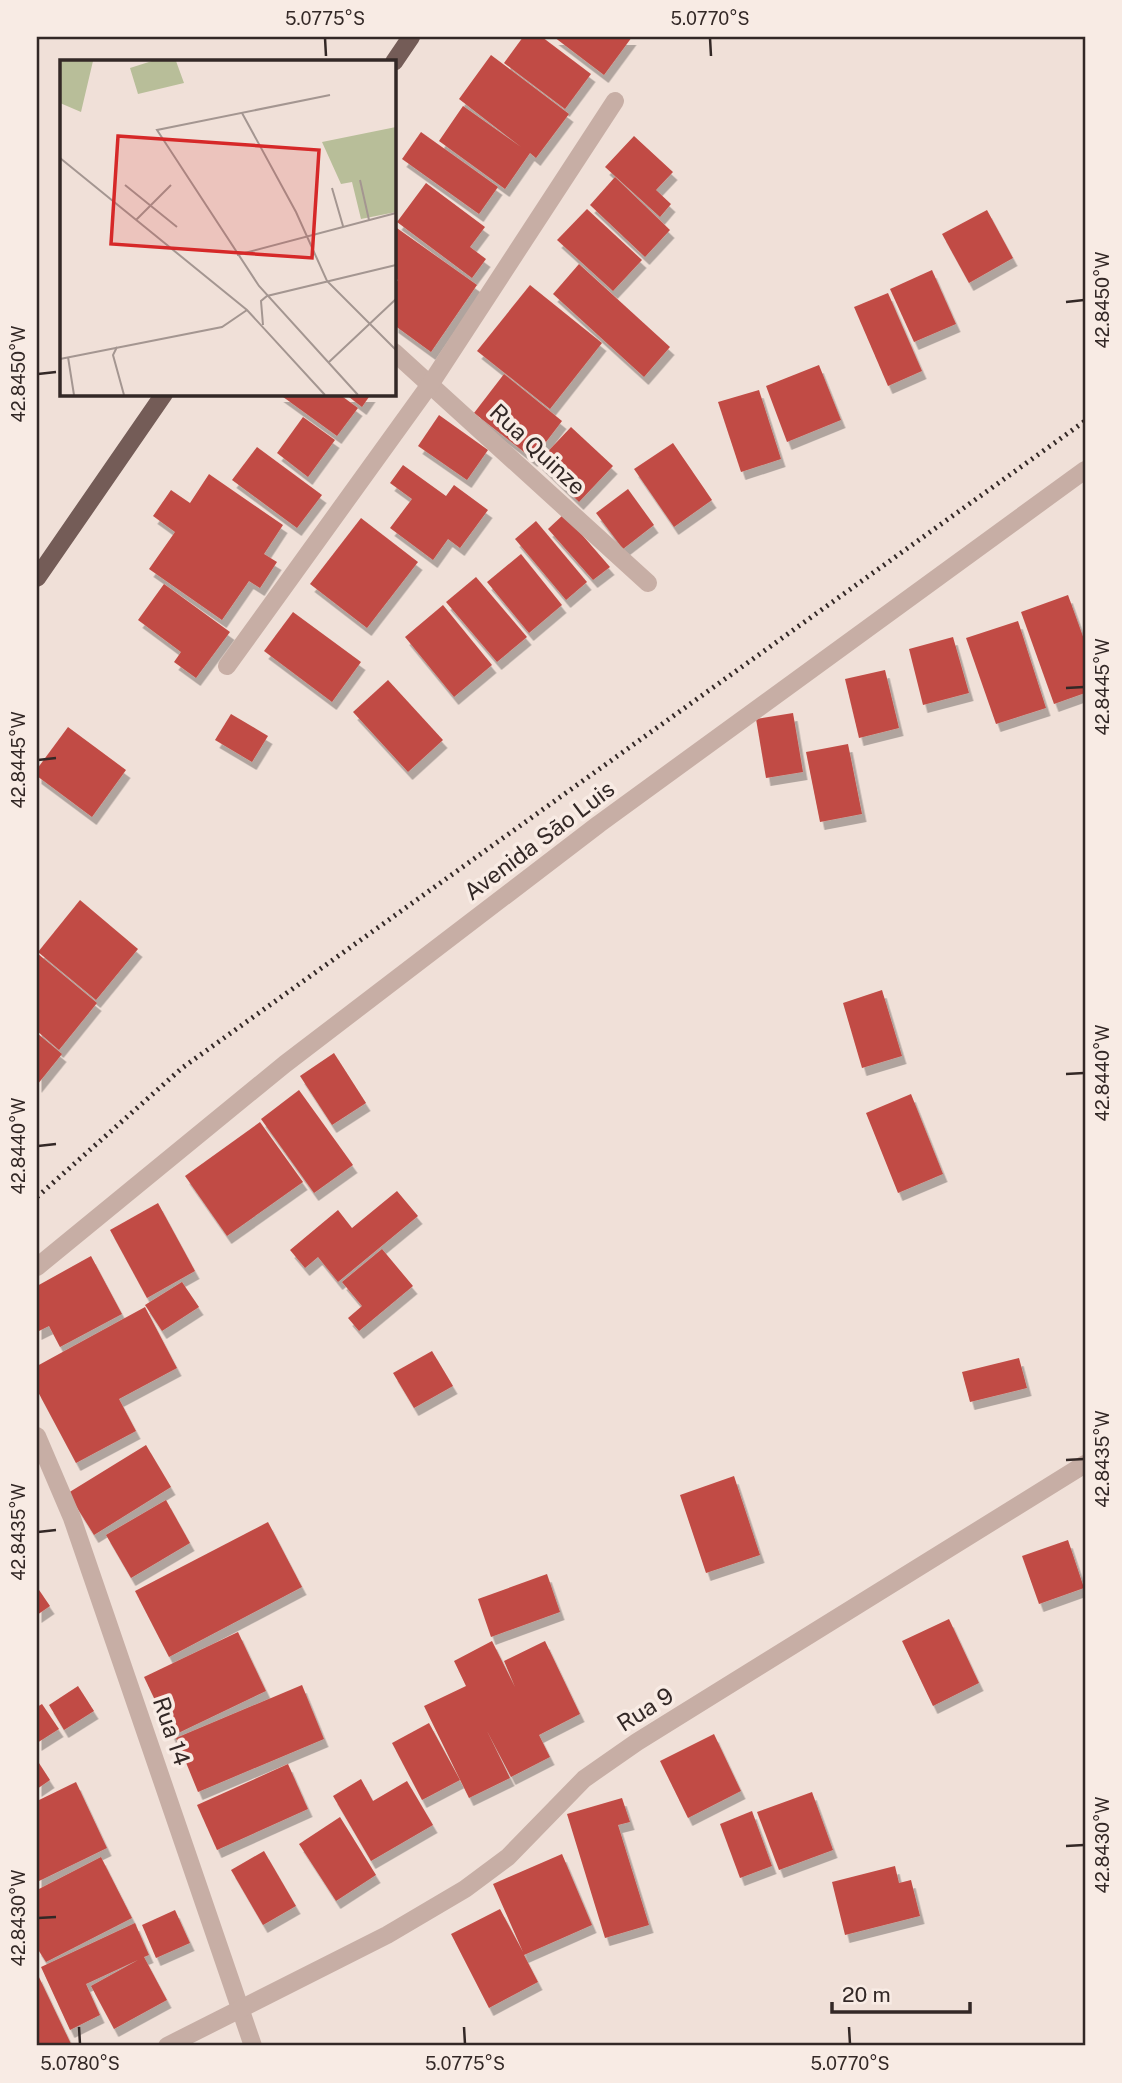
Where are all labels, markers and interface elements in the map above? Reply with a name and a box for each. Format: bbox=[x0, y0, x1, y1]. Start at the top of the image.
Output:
text: 5.0775°S bbox=[285, 8, 365, 29]
text: 5.0770°S bbox=[670, 8, 750, 29]
inset map bbox=[60, 60, 396, 396]
text: 42.8450°W bbox=[1092, 252, 1113, 348]
text: 42.8450°W bbox=[8, 326, 29, 422]
street label: Rua Quinze bbox=[485, 398, 591, 500]
text: 42.8445°W bbox=[1092, 638, 1113, 736]
text: 42.8445°W bbox=[8, 711, 29, 809]
street label: Avenida São Luis bbox=[459, 775, 619, 905]
text: 42.8440°W bbox=[1092, 1025, 1113, 1121]
text: 42.8440°W bbox=[8, 1098, 29, 1194]
text: 42.8435°W bbox=[1092, 1410, 1113, 1508]
text: 42.8435°W bbox=[8, 1483, 29, 1581]
street label: Rua 9 bbox=[612, 1681, 678, 1737]
street label: Rua 14 bbox=[148, 1693, 196, 1769]
text: 42.8430°W bbox=[1092, 1797, 1113, 1893]
text: 42.8430°W bbox=[8, 1870, 29, 1966]
scale bar bbox=[832, 1971, 970, 2015]
text: 20 m bbox=[842, 1982, 891, 2007]
text: 5.0780°S bbox=[40, 2053, 120, 2074]
text: 5.0775°S bbox=[425, 2053, 505, 2074]
text: 5.0770°S bbox=[810, 2053, 890, 2074]

